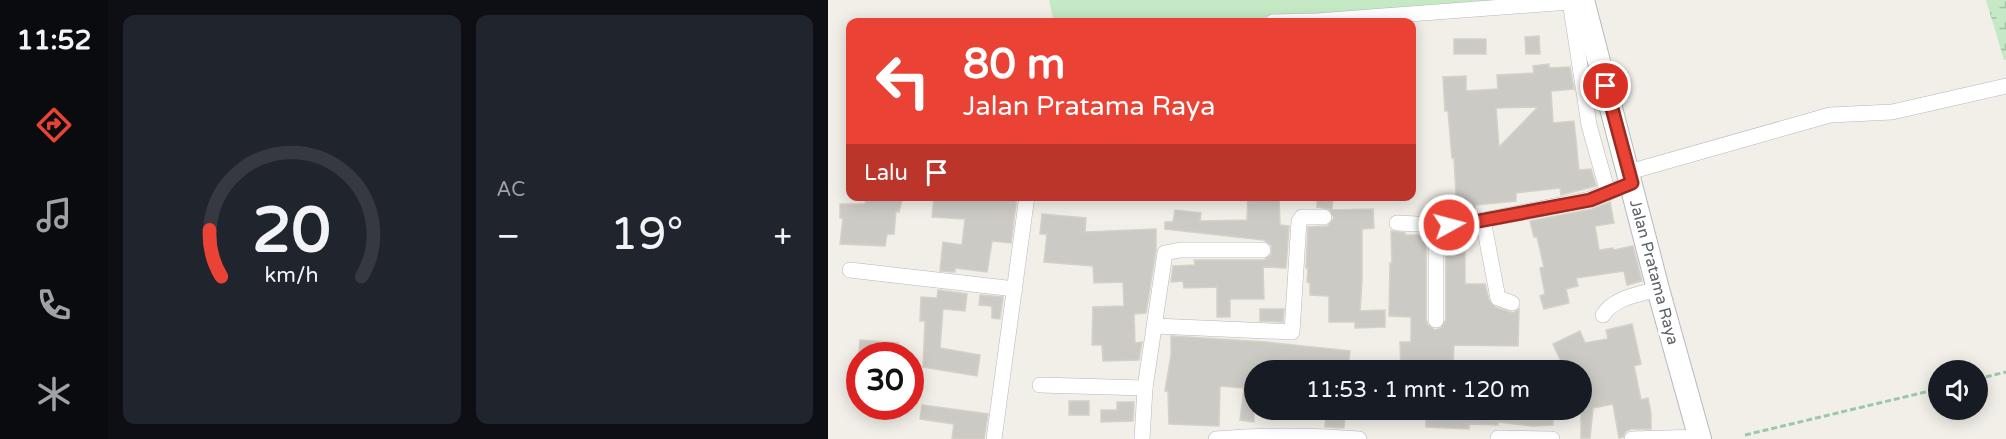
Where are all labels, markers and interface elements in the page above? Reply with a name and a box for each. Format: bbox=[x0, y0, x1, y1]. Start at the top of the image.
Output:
text: 11:52 bbox=[17, 24, 91, 57]
text: 80 m bbox=[963, 39, 1065, 90]
icon: left bbox=[864, 42, 942, 120]
pin bbox=[1580, 60, 1631, 111]
icon: arrive bbox=[1589, 69, 1622, 102]
text: Jalan Pratama Raya bbox=[963, 90, 1215, 123]
icon: directions bbox=[33, 104, 75, 146]
icon: arrive bbox=[920, 156, 953, 189]
text: Lalu bbox=[864, 160, 908, 186]
text: AC bbox=[497, 178, 525, 202]
position arrow bbox=[1417, 193, 1481, 257]
icon: music bbox=[33, 194, 75, 236]
text: 20 bbox=[253, 194, 331, 269]
street label: Jalan Pratama Raya bbox=[1625, 197, 1683, 347]
text: 19° bbox=[610, 208, 683, 262]
text: − bbox=[497, 217, 520, 256]
text: + bbox=[773, 217, 792, 256]
text: km/h bbox=[265, 262, 319, 288]
icon: phone bbox=[33, 284, 75, 326]
speed limit sign: 30 bbox=[846, 342, 924, 420]
map controls bbox=[1928, 360, 1988, 420]
button: sound bbox=[1928, 360, 1988, 420]
icon: climate bbox=[33, 373, 75, 415]
text: 11:53 · 1 mnt · 120 m bbox=[1306, 377, 1530, 403]

